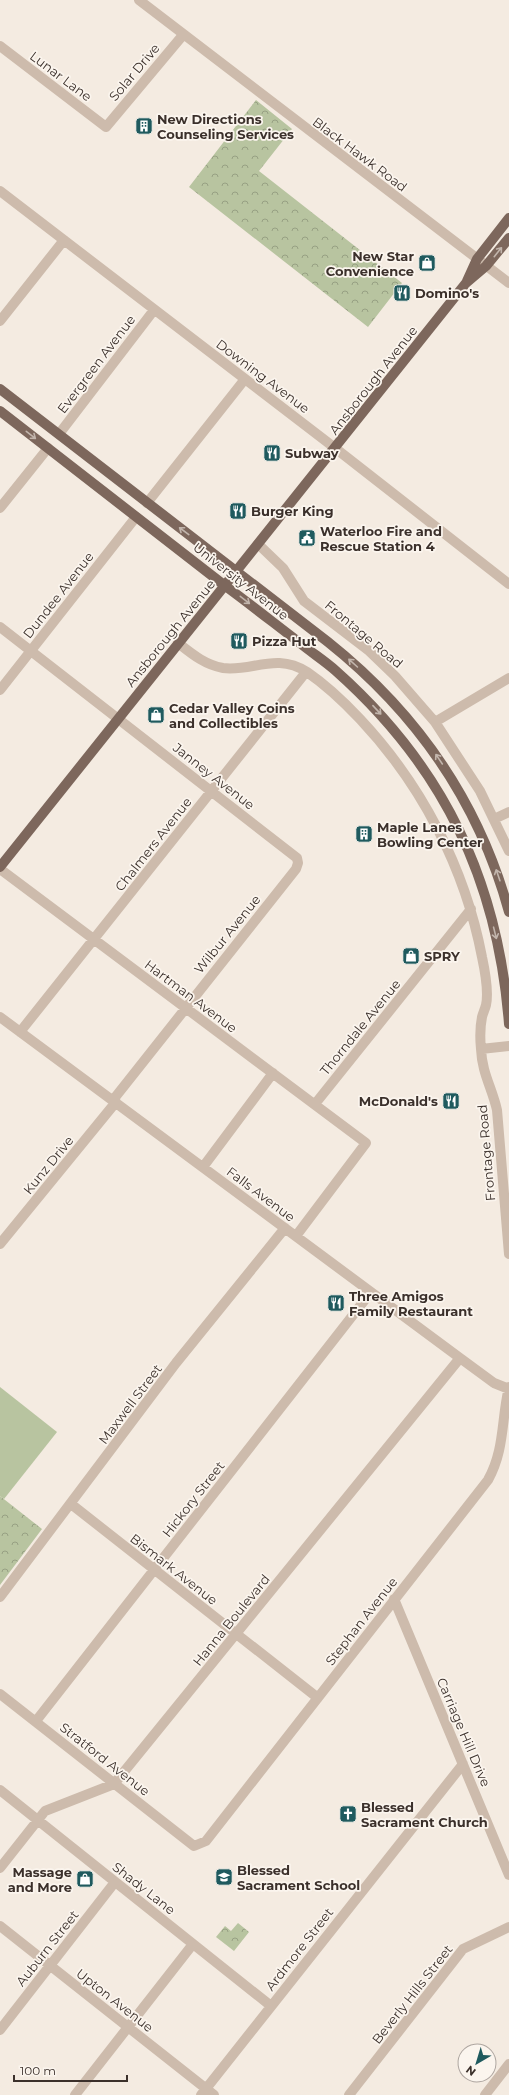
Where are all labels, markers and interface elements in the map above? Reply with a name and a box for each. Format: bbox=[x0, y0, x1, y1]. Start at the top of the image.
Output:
street label: Solar Drive bbox=[105, 40, 163, 104]
street label: Lunar Lane bbox=[27, 48, 95, 105]
place label: New Directions Counseling Services bbox=[157, 111, 294, 142]
street label: Black Hawk Road bbox=[310, 113, 410, 195]
building icon: New Directions Counseling Services bbox=[134, 116, 154, 136]
one-way arrow bbox=[494, 246, 502, 257]
place label: New Star Convenience bbox=[326, 248, 414, 279]
shop icon: New Star Convenience bbox=[417, 253, 437, 273]
restaurant icon: Domino's bbox=[392, 283, 412, 303]
place label: Domino's bbox=[415, 285, 479, 301]
street label: Evergreen Avenue bbox=[54, 311, 138, 416]
street label: Ansborough Avenue bbox=[326, 322, 420, 438]
street label: Downing Avenue bbox=[213, 336, 313, 416]
one-way arrow bbox=[25, 431, 36, 440]
restaurant icon: Subway bbox=[262, 443, 282, 463]
place label: Subway bbox=[285, 445, 339, 461]
restaurant icon: Burger King bbox=[228, 501, 248, 521]
place label: Burger King bbox=[251, 503, 334, 519]
place label: Waterloo Fire and Rescue Station 4 bbox=[320, 523, 442, 554]
one-way arrow bbox=[179, 527, 190, 536]
public building icon: Waterloo Fire and Rescue Station 4 bbox=[297, 528, 317, 548]
street label: University Avenue bbox=[190, 539, 292, 623]
street label: Dundee Avenue bbox=[19, 548, 97, 641]
street label: Ansborough Avenue bbox=[122, 576, 218, 690]
one-way arrow bbox=[239, 596, 250, 605]
street label: Frontage Road bbox=[322, 597, 406, 671]
restaurant icon: Pizza Hut bbox=[229, 631, 249, 651]
place label: Pizza Hut bbox=[252, 633, 317, 649]
one-way arrow bbox=[348, 658, 358, 667]
place label: Cedar Valley Coins and Collectibles bbox=[169, 700, 295, 731]
shop icon: Cedar Valley Coins and Collectibles bbox=[146, 705, 166, 725]
one-way arrow bbox=[372, 705, 381, 715]
street label: Janney Avenue bbox=[169, 739, 258, 813]
one-way arrow bbox=[435, 754, 443, 765]
street label: Chalmers Avenue bbox=[111, 794, 195, 894]
place label: Maple Lanes Bowling Center bbox=[377, 819, 483, 850]
building icon: Maple Lanes Bowling Center bbox=[354, 824, 374, 844]
one-way arrow bbox=[493, 869, 501, 881]
street label: Wilbur Avenue bbox=[190, 891, 264, 977]
one-way arrow bbox=[492, 926, 500, 939]
shop icon: SPRY bbox=[401, 946, 421, 966]
place label: SPRY bbox=[424, 948, 460, 964]
street label: Hartman Avenue bbox=[142, 956, 241, 1036]
street label: Thorndale Avenue bbox=[316, 976, 404, 1078]
restaurant icon: McDonald's bbox=[441, 1091, 461, 1111]
place label: McDonald's bbox=[359, 1093, 438, 1109]
street label: Frontage Road bbox=[474, 1104, 498, 1202]
street label: Kunz Drive bbox=[20, 1132, 77, 1197]
street label: Falls Avenue bbox=[224, 1163, 298, 1225]
place label: Three Amigos Family Restaurant bbox=[349, 1288, 473, 1319]
restaurant icon: Three Amigos Family Restaurant bbox=[326, 1293, 346, 1313]
street label: Maxwell Street bbox=[95, 1361, 165, 1447]
street label: Hickory Street bbox=[158, 1458, 228, 1540]
street label: Bismark Avenue bbox=[127, 1530, 221, 1608]
street label: Hanna Boulevard bbox=[189, 1571, 273, 1669]
street label: Stephan Avenue bbox=[322, 1574, 400, 1668]
street label: Carriage Hill Drive bbox=[434, 1675, 494, 1789]
street label: Stratford Avenue bbox=[57, 1719, 153, 1799]
place label: Blessed Sacrament Church bbox=[361, 1799, 488, 1830]
church icon: Blessed Sacrament Church bbox=[338, 1804, 358, 1824]
street label: Shady Lane bbox=[109, 1858, 179, 1918]
place label: Blessed Sacrament School bbox=[237, 1862, 360, 1893]
place label: Massage and More bbox=[8, 1864, 72, 1895]
school or university icon: Blessed Sacrament School bbox=[214, 1867, 234, 1887]
shop icon: Massage and More bbox=[75, 1869, 95, 1889]
street label: Ardmore Street bbox=[262, 1904, 336, 1994]
street label: Auburn Street bbox=[12, 1907, 82, 1989]
street label: Beverly Hills Street bbox=[368, 1941, 456, 2047]
street label: Upton Avenue bbox=[73, 1965, 157, 2035]
north arrow bbox=[457, 2043, 497, 2083]
scale bar bbox=[14, 2057, 127, 2083]
text: 100 m bbox=[20, 2063, 56, 2078]
text: N bbox=[463, 2063, 479, 2079]

